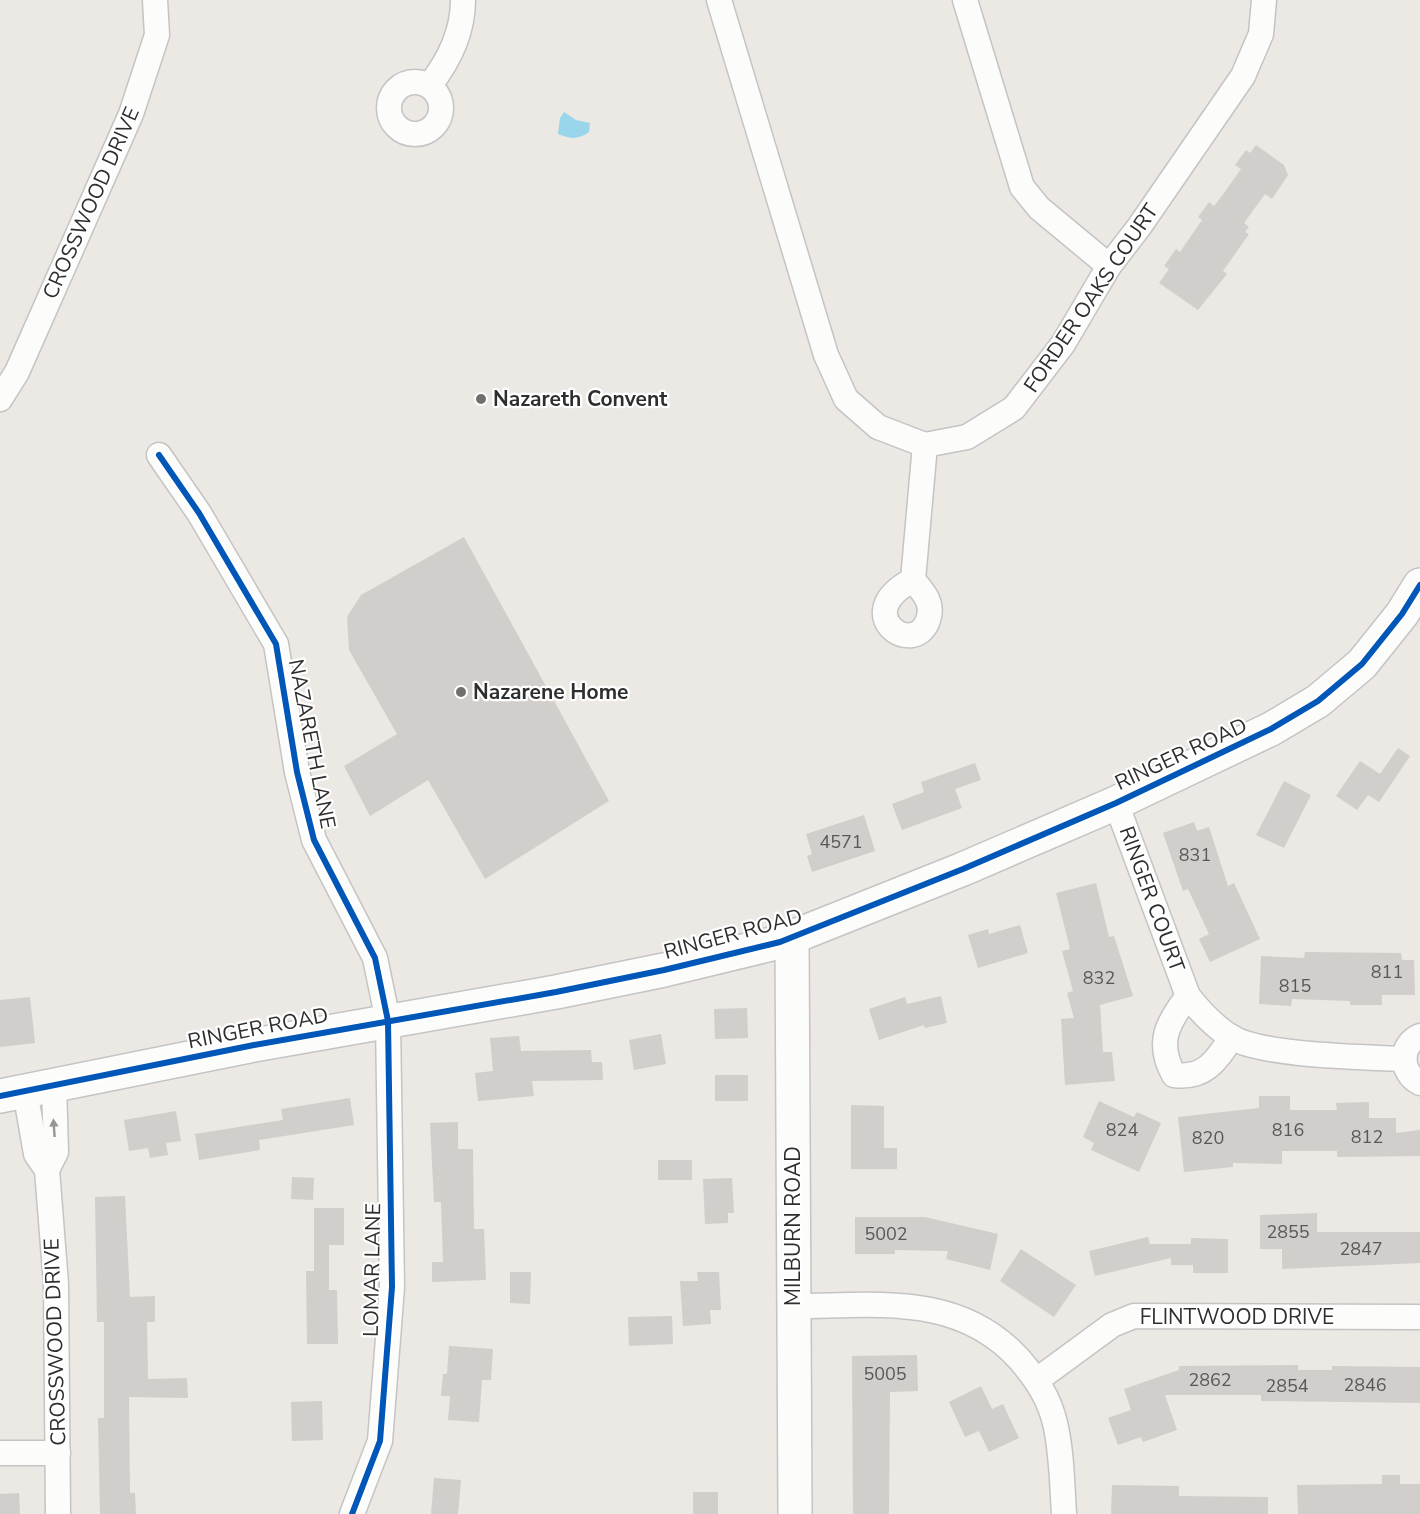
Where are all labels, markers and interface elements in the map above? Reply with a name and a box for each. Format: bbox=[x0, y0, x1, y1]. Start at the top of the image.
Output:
street label: CROSSWOOD DRIVE bbox=[36, 103, 146, 303]
street label: FORDER OAKS COURT bbox=[1017, 198, 1165, 398]
place label: Nazareth Convent bbox=[493, 385, 668, 413]
marker: Nazareth Convent bbox=[474, 392, 488, 406]
street label: NAZARETH LANE bbox=[282, 657, 342, 831]
place label: Nazarene Home bbox=[473, 678, 628, 706]
marker: Nazarene Home bbox=[454, 685, 468, 699]
street label: RINGER ROAD bbox=[1110, 711, 1252, 797]
street label: RINGER COURT bbox=[1113, 822, 1191, 976]
house number: 4571 bbox=[819, 830, 863, 854]
house number: 831 bbox=[1179, 843, 1211, 867]
street label: RINGER ROAD bbox=[661, 902, 805, 966]
house number: 811 bbox=[1371, 960, 1403, 984]
house number: 832 bbox=[1083, 966, 1115, 990]
house number: 815 bbox=[1279, 974, 1311, 998]
street label: RINGER ROAD bbox=[185, 1001, 331, 1055]
house number: 824 bbox=[1106, 1118, 1138, 1142]
house number: 816 bbox=[1272, 1118, 1304, 1142]
one-way arrow bbox=[50, 1119, 59, 1138]
house number: 812 bbox=[1351, 1125, 1383, 1149]
house number: 820 bbox=[1192, 1126, 1224, 1150]
street label: MILBURN ROAD bbox=[779, 1146, 807, 1306]
street label: LOMAR LANE bbox=[357, 1203, 387, 1337]
house number: 2855 bbox=[1266, 1220, 1310, 1244]
house number: 5002 bbox=[864, 1222, 908, 1246]
house number: 2847 bbox=[1339, 1237, 1383, 1261]
street label: CROSSWOOD DRIVE bbox=[37, 1238, 73, 1446]
street label: FLINTWOOD DRIVE bbox=[1140, 1303, 1334, 1331]
house number: 5005 bbox=[863, 1362, 907, 1386]
house number: 2862 bbox=[1188, 1368, 1232, 1392]
house number: 2846 bbox=[1343, 1373, 1387, 1397]
house number: 2854 bbox=[1265, 1374, 1309, 1398]

